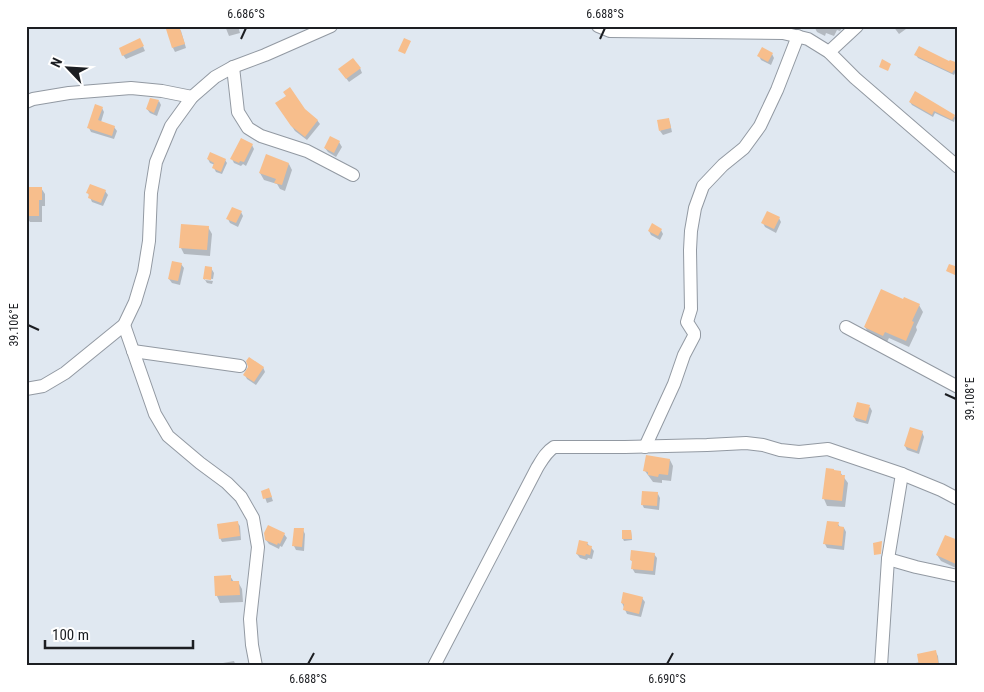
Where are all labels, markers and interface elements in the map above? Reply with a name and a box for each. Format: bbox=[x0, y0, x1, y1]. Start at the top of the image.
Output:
text: 6.686°S bbox=[227, 7, 265, 21]
text: 6.688°S bbox=[586, 7, 624, 21]
north arrow bbox=[42, 42, 92, 92]
text: N bbox=[47, 55, 65, 70]
text: 39.106°E bbox=[7, 303, 21, 347]
text: 39.108°E bbox=[963, 377, 977, 421]
scale bar bbox=[45, 617, 192, 649]
text: 100 m bbox=[52, 626, 89, 644]
text: 6.688°S bbox=[289, 672, 327, 686]
text: 6.690°S bbox=[648, 672, 686, 686]

